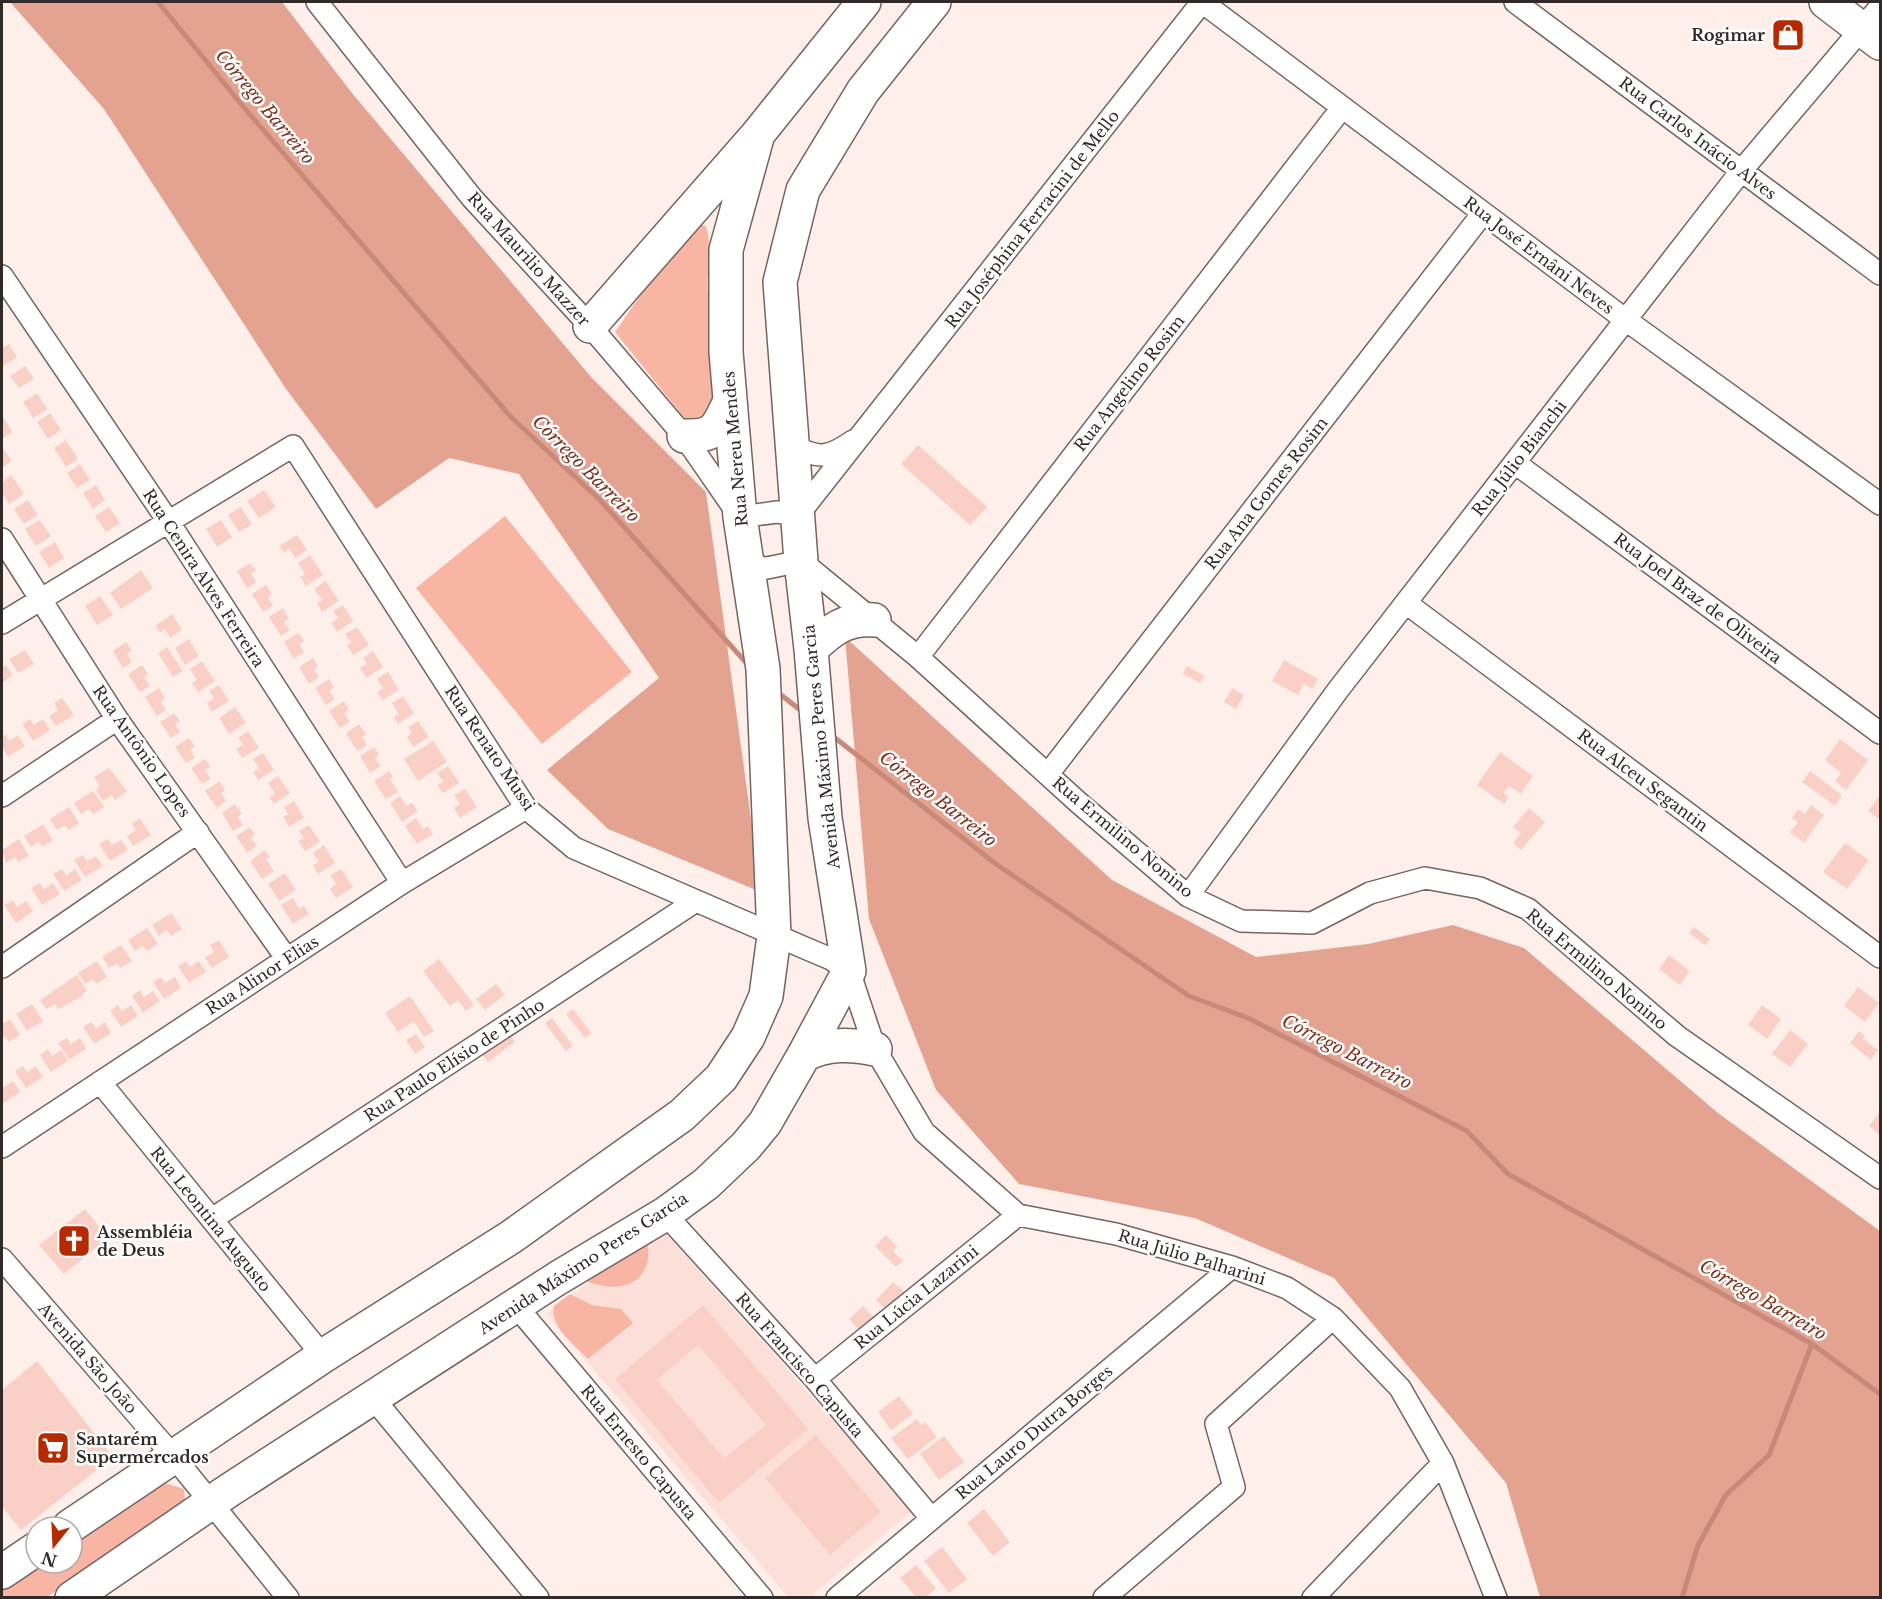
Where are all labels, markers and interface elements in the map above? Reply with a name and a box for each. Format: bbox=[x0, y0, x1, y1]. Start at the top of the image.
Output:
shop icon: Rogimar bbox=[1770, 17, 1806, 53]
place label: Rogimar bbox=[1691, 25, 1765, 45]
water label: Córrego Barreiro bbox=[211, 45, 319, 169]
street label: Rua Carlos Inácio Alves bbox=[1615, 72, 1781, 204]
street label: Rua Joséphina Ferracini de Mello bbox=[941, 106, 1123, 332]
street label: Rua Maurilio Mazzer bbox=[464, 188, 595, 330]
street label: Rua José Ernâni Neves bbox=[1460, 192, 1618, 318]
street label: Rua Angelino Rosim bbox=[1070, 311, 1188, 455]
street label: Rua Nereu Mendes bbox=[718, 370, 752, 528]
street label: Rua Júlio Bianchi bbox=[1468, 396, 1571, 520]
water label: Córrego Barreiro bbox=[528, 411, 644, 527]
street label: Rua Ana Gomes Rosim bbox=[1200, 413, 1332, 573]
street label: Rua Cenira Alves Ferreira bbox=[139, 485, 269, 671]
street label: Rua Joel Braz de Oliveira bbox=[1610, 528, 1786, 668]
street label: Avenida Máximo Peres Garcia bbox=[798, 624, 844, 871]
street label: Rua Antônio Lopes bbox=[89, 681, 195, 821]
street label: Rua Renato Mussi bbox=[441, 681, 540, 815]
street label: Rua Alceu Segantin bbox=[1574, 724, 1712, 836]
water label: Córrego Barreiro bbox=[875, 746, 1001, 852]
street label: Rua Ermilino Nonino bbox=[1049, 772, 1197, 902]
street label: Rua Ermilino Nonino bbox=[1523, 904, 1671, 1034]
street label: Rua Alinor Elias bbox=[202, 931, 322, 1019]
street label: Rua Paulo Elísio de Pinho bbox=[360, 994, 548, 1126]
water label: Córrego Barreiro bbox=[1278, 1010, 1416, 1094]
street label: Rua Leontina Augusto bbox=[146, 1142, 276, 1296]
street label: Avenida Máximo Peres Garcia bbox=[474, 1188, 692, 1339]
place label: Assembléia de Deus bbox=[96, 1222, 193, 1260]
church icon: Assembléia de Deus bbox=[56, 1223, 92, 1259]
street label: Rua Júlio Palharini bbox=[1116, 1225, 1269, 1289]
street label: Rua Lúcia Lazarini bbox=[850, 1240, 983, 1353]
water label: Córrego Barreiro bbox=[1696, 1255, 1830, 1345]
street label: Rua Francisco Capusta bbox=[732, 1289, 868, 1442]
street label: Avenida São João bbox=[34, 1298, 142, 1418]
street label: Rua Lauro Dutra Borges bbox=[952, 1361, 1116, 1503]
street label: Rua Ernesto Capusta bbox=[577, 1381, 701, 1524]
place label: Santarém Supermercados bbox=[76, 1429, 209, 1467]
supermarket icon: Santarém Supermercados bbox=[35, 1430, 71, 1466]
north arrow bbox=[24, 1515, 84, 1575]
text: N bbox=[39, 1547, 60, 1571]

